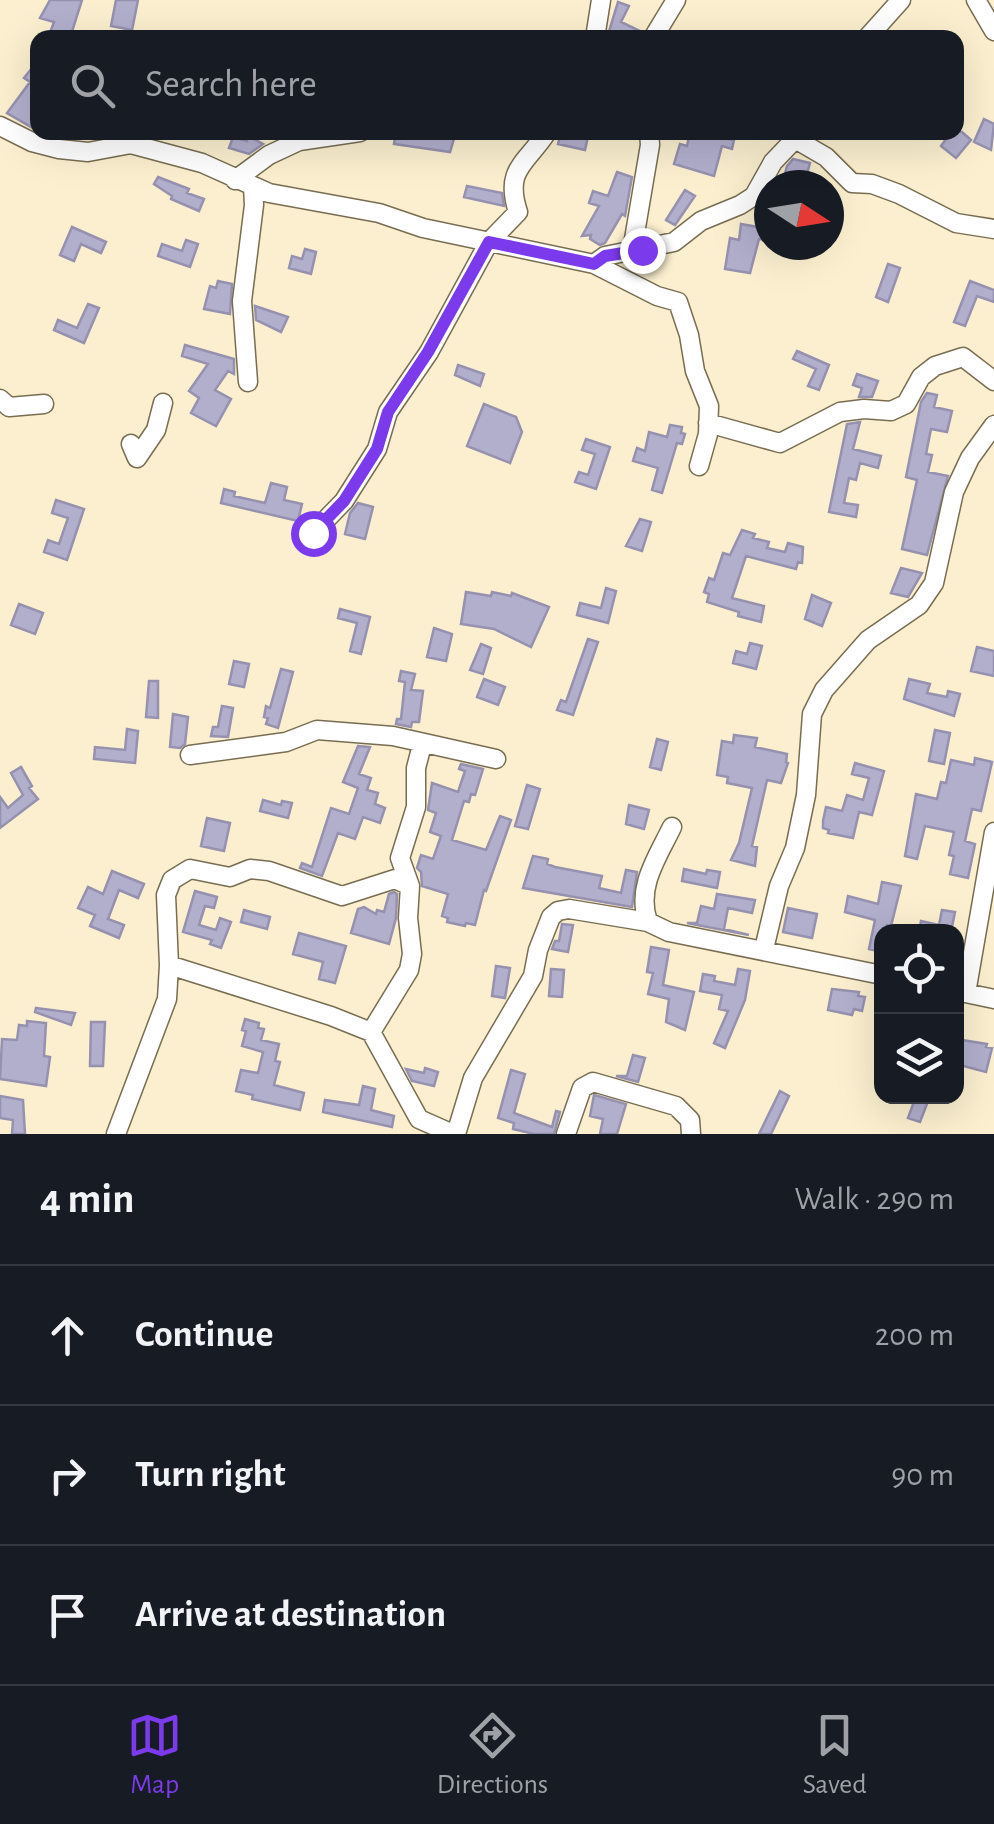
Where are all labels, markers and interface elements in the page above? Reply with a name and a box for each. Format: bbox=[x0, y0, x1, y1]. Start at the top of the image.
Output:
search box bbox=[30, 30, 964, 140]
icon: search bbox=[65, 58, 120, 113]
text: Search here bbox=[145, 66, 317, 104]
north arrow bbox=[754, 170, 844, 260]
route end bbox=[620, 228, 666, 274]
route start bbox=[291, 511, 337, 557]
map controls bbox=[874, 924, 964, 1104]
button: locate bbox=[874, 924, 964, 1014]
button: layers bbox=[874, 1014, 964, 1104]
text: 4 min bbox=[40, 1178, 135, 1220]
text: Walk · 290 m bbox=[795, 1183, 954, 1215]
icon: ahead bbox=[40, 1308, 95, 1363]
text: Continue bbox=[135, 1316, 273, 1354]
text: 200 m bbox=[875, 1319, 954, 1351]
icon: right bbox=[40, 1448, 95, 1503]
text: Turn right bbox=[135, 1456, 285, 1494]
text: 90 m bbox=[891, 1459, 954, 1491]
icon: arrive bbox=[40, 1588, 95, 1643]
text: Arrive at destination bbox=[135, 1596, 446, 1634]
tab: Map bbox=[127, 1708, 182, 1802]
tab: Directions bbox=[437, 1708, 548, 1802]
tab: Saved bbox=[803, 1708, 867, 1802]

